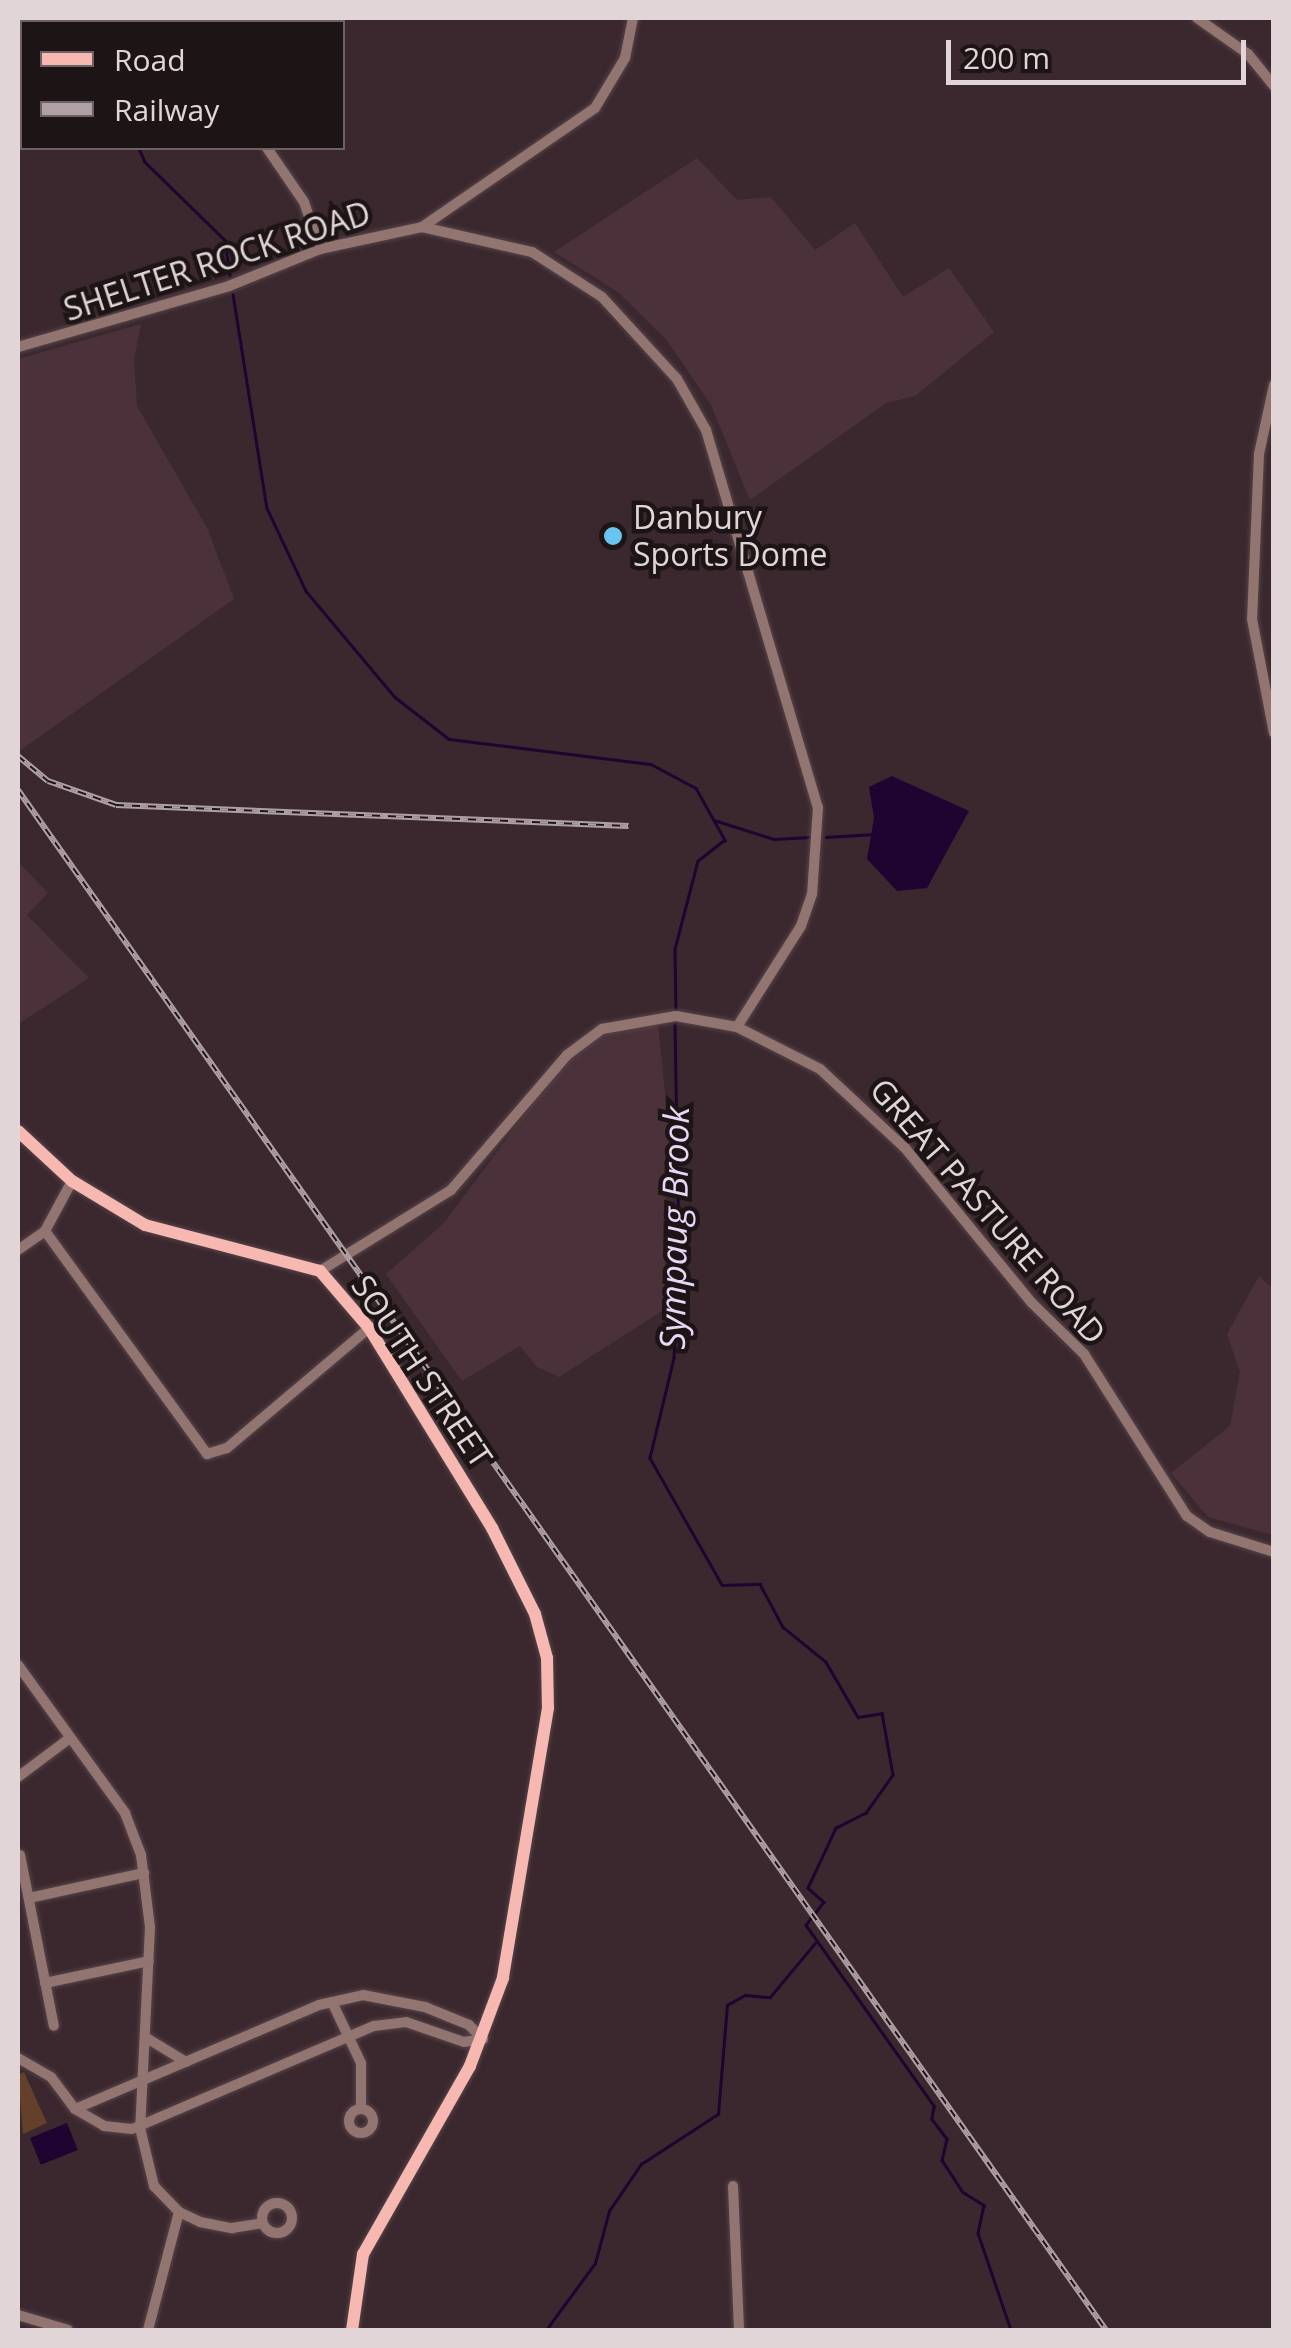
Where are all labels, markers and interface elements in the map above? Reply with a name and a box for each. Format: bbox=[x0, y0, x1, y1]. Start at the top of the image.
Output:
legend bbox=[20, 20, 345, 150]
scale bar bbox=[951, 20, 1251, 82]
text: 200 m bbox=[963, 37, 1050, 78]
text: Road bbox=[114, 39, 186, 80]
text: Railway bbox=[114, 89, 219, 130]
street label: SHELTER ROCK ROAD bbox=[59, 193, 375, 329]
place label: Danbury Sports Dome bbox=[633, 499, 827, 574]
marker: Danbury Sports Dome bbox=[602, 525, 624, 547]
street label: GREAT PASTURE ROAD bbox=[862, 1071, 1114, 1351]
water label: Sympaug Brook bbox=[651, 1106, 697, 1350]
street label: SOUTH STREET bbox=[344, 1268, 500, 1474]

